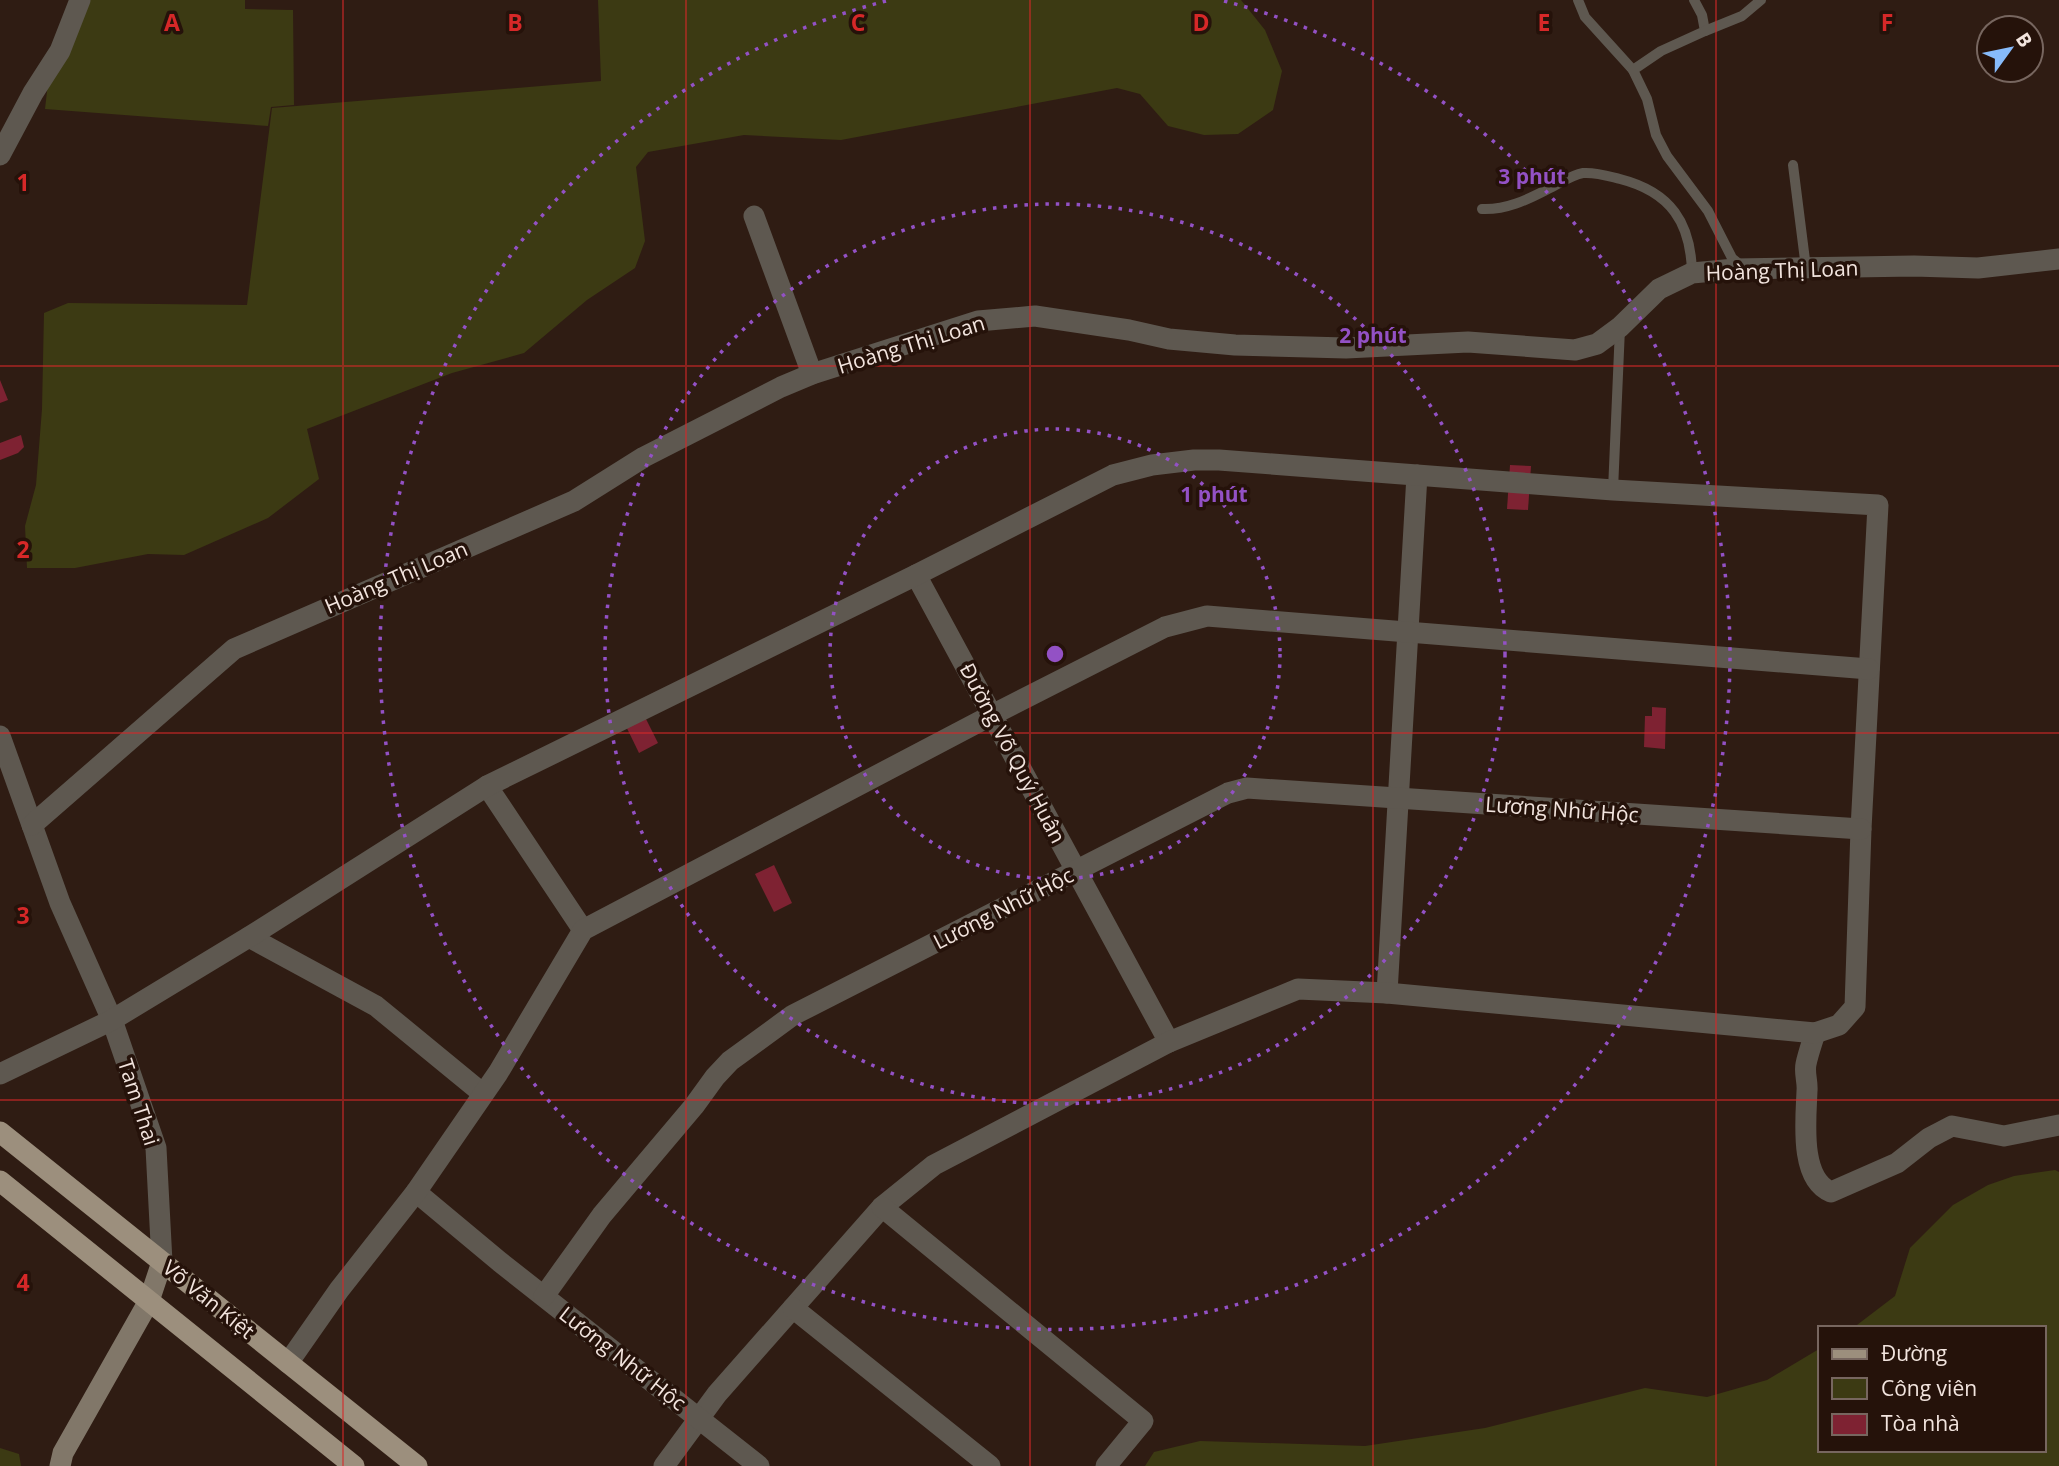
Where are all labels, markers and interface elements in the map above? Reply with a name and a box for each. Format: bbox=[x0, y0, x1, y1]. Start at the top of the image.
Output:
text: A bbox=[164, 6, 180, 38]
text: B bbox=[507, 6, 523, 38]
text: C bbox=[851, 6, 865, 38]
text: D bbox=[1192, 6, 1210, 38]
text: E bbox=[1538, 6, 1550, 38]
text: F bbox=[1881, 6, 1893, 38]
north arrow bbox=[1975, 14, 2045, 84]
text: B bbox=[2010, 27, 2039, 52]
text: 3 phút bbox=[1498, 162, 1566, 190]
text: 1 bbox=[16, 166, 30, 198]
street label: Hoàng Thị Loan bbox=[1705, 253, 1859, 287]
street label: Hoàng Thị Loan bbox=[834, 308, 988, 380]
text: 2 phút bbox=[1339, 321, 1407, 349]
text: 1 phút bbox=[1180, 480, 1248, 508]
text: 2 bbox=[16, 533, 30, 565]
street label: Hoàng Thị Loan bbox=[320, 534, 472, 620]
centre of rings bbox=[1043, 642, 1067, 666]
street label: Đường Võ Quý Huân bbox=[954, 658, 1072, 848]
street label: Lương Nhữ Hộc bbox=[1484, 790, 1640, 828]
street label: Lương Nhữ Hộc bbox=[928, 861, 1078, 955]
text: 3 bbox=[16, 899, 30, 931]
street label: Tam Thai bbox=[112, 1055, 166, 1149]
street label: Võ Văn Kiệt bbox=[157, 1253, 261, 1345]
text: 4 bbox=[16, 1266, 30, 1298]
street label: Lương Nhữ Hộc bbox=[554, 1300, 692, 1416]
legend bbox=[1818, 1326, 2045, 1452]
text: Đường bbox=[1881, 1339, 1947, 1367]
text: Công viên bbox=[1881, 1374, 1977, 1402]
text: Tòa nhà bbox=[1881, 1409, 1960, 1437]

